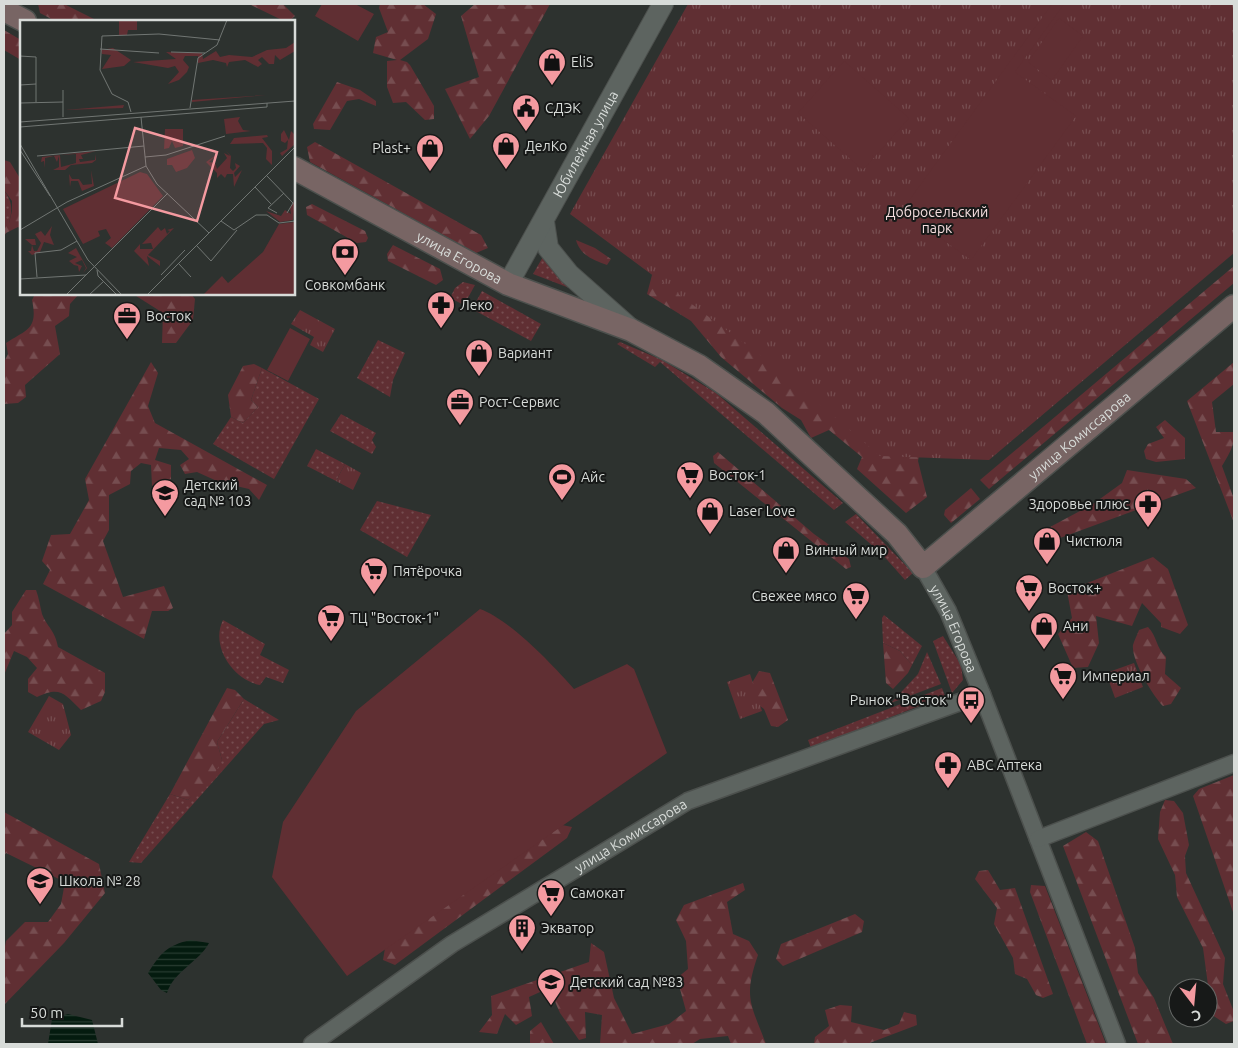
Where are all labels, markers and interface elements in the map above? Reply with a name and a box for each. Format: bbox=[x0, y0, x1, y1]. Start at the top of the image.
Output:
inset map bbox=[20, 20, 295, 295]
shop icon: EliS bbox=[537, 47, 567, 86]
place label: EliS bbox=[571, 54, 593, 70]
street label: Юбилейная улица bbox=[550, 88, 621, 200]
public building icon: СДЭК bbox=[511, 93, 541, 132]
place label: СДЭК bbox=[545, 100, 581, 116]
shop icon: ДелКо bbox=[491, 131, 521, 170]
shop icon: Plast+ bbox=[415, 133, 445, 172]
place label: ДелКо bbox=[525, 138, 567, 154]
place label: Plast+ bbox=[372, 140, 411, 156]
park label: Добросельский парк bbox=[886, 204, 988, 236]
street label: улица Егорова bbox=[414, 228, 505, 287]
bank icon: Совкомбанк bbox=[330, 237, 360, 276]
place label: Совкомбанк bbox=[305, 277, 385, 293]
pharmacy icon: Леко bbox=[426, 290, 456, 329]
place label: Леко bbox=[460, 297, 493, 313]
office icon: Восток bbox=[112, 301, 142, 340]
place label: Восток bbox=[146, 308, 191, 324]
shop icon: Вариант bbox=[464, 338, 494, 377]
place label: Вариант bbox=[498, 345, 552, 361]
office icon: Рост-Сервис bbox=[445, 387, 475, 426]
street label: улица Комиссарова bbox=[1025, 388, 1134, 483]
place label: Рост-Сервис bbox=[479, 394, 560, 410]
supermarket icon: Восток-1 bbox=[675, 460, 705, 499]
sports icon: Айс bbox=[547, 462, 577, 501]
place label: Восток-1 bbox=[709, 467, 766, 483]
place label: Айс bbox=[581, 469, 605, 485]
place label: Детский сад № 103 bbox=[184, 477, 251, 509]
school or university icon: Детский сад № 103 bbox=[150, 478, 180, 517]
pharmacy icon: Здоровье плюс bbox=[1133, 489, 1163, 528]
shop icon: Laser Love bbox=[695, 496, 725, 535]
place label: Здоровье плюс bbox=[1029, 496, 1129, 512]
place label: Laser Love bbox=[729, 503, 795, 519]
shop icon: Чистюля bbox=[1032, 526, 1062, 565]
place label: Чистюля bbox=[1066, 533, 1123, 549]
shop icon: Винный мир bbox=[771, 535, 801, 574]
place label: Винный мир bbox=[805, 542, 887, 558]
supermarket icon: Пятёрочка bbox=[359, 556, 389, 595]
place label: Пятёрочка bbox=[393, 563, 462, 579]
supermarket icon: Восток+ bbox=[1014, 573, 1044, 612]
place label: Восток+ bbox=[1048, 580, 1101, 596]
supermarket icon: Свежее мясо bbox=[841, 581, 871, 620]
street label: улица Егорова bbox=[927, 582, 980, 675]
place label: Свежее мясо bbox=[752, 588, 837, 604]
supermarket icon: ТЦ "Восток-1" bbox=[316, 603, 346, 642]
place label: ТЦ "Восток-1" bbox=[350, 610, 439, 626]
shop icon: Ани bbox=[1029, 611, 1059, 650]
place label: Ани bbox=[1063, 618, 1089, 634]
supermarket icon: Империал bbox=[1048, 661, 1078, 700]
place label: Империал bbox=[1082, 668, 1150, 684]
bus stop icon: Рынок "Восток" bbox=[956, 685, 986, 724]
place label: Рынок "Восток" bbox=[850, 692, 952, 708]
pharmacy icon: ABC Аптека bbox=[933, 750, 963, 789]
place label: ABC Аптека bbox=[967, 757, 1042, 773]
street label: улица Комиссарова bbox=[572, 796, 690, 876]
school or university icon: Школа № 28 bbox=[25, 866, 55, 905]
place label: Школа № 28 bbox=[59, 873, 141, 889]
supermarket icon: Самокат bbox=[536, 878, 566, 917]
place label: Самокат bbox=[570, 885, 625, 901]
building icon: Экватор bbox=[507, 913, 537, 952]
place label: Экватор bbox=[541, 920, 594, 936]
school or university icon: Детский сад №83 bbox=[536, 967, 566, 1006]
place label: Детский сад №83 bbox=[570, 974, 684, 990]
north arrow bbox=[1168, 978, 1218, 1028]
scale bar bbox=[22, 996, 122, 1028]
text: 50 m bbox=[30, 1004, 63, 1021]
text: С bbox=[1190, 1007, 1203, 1024]

